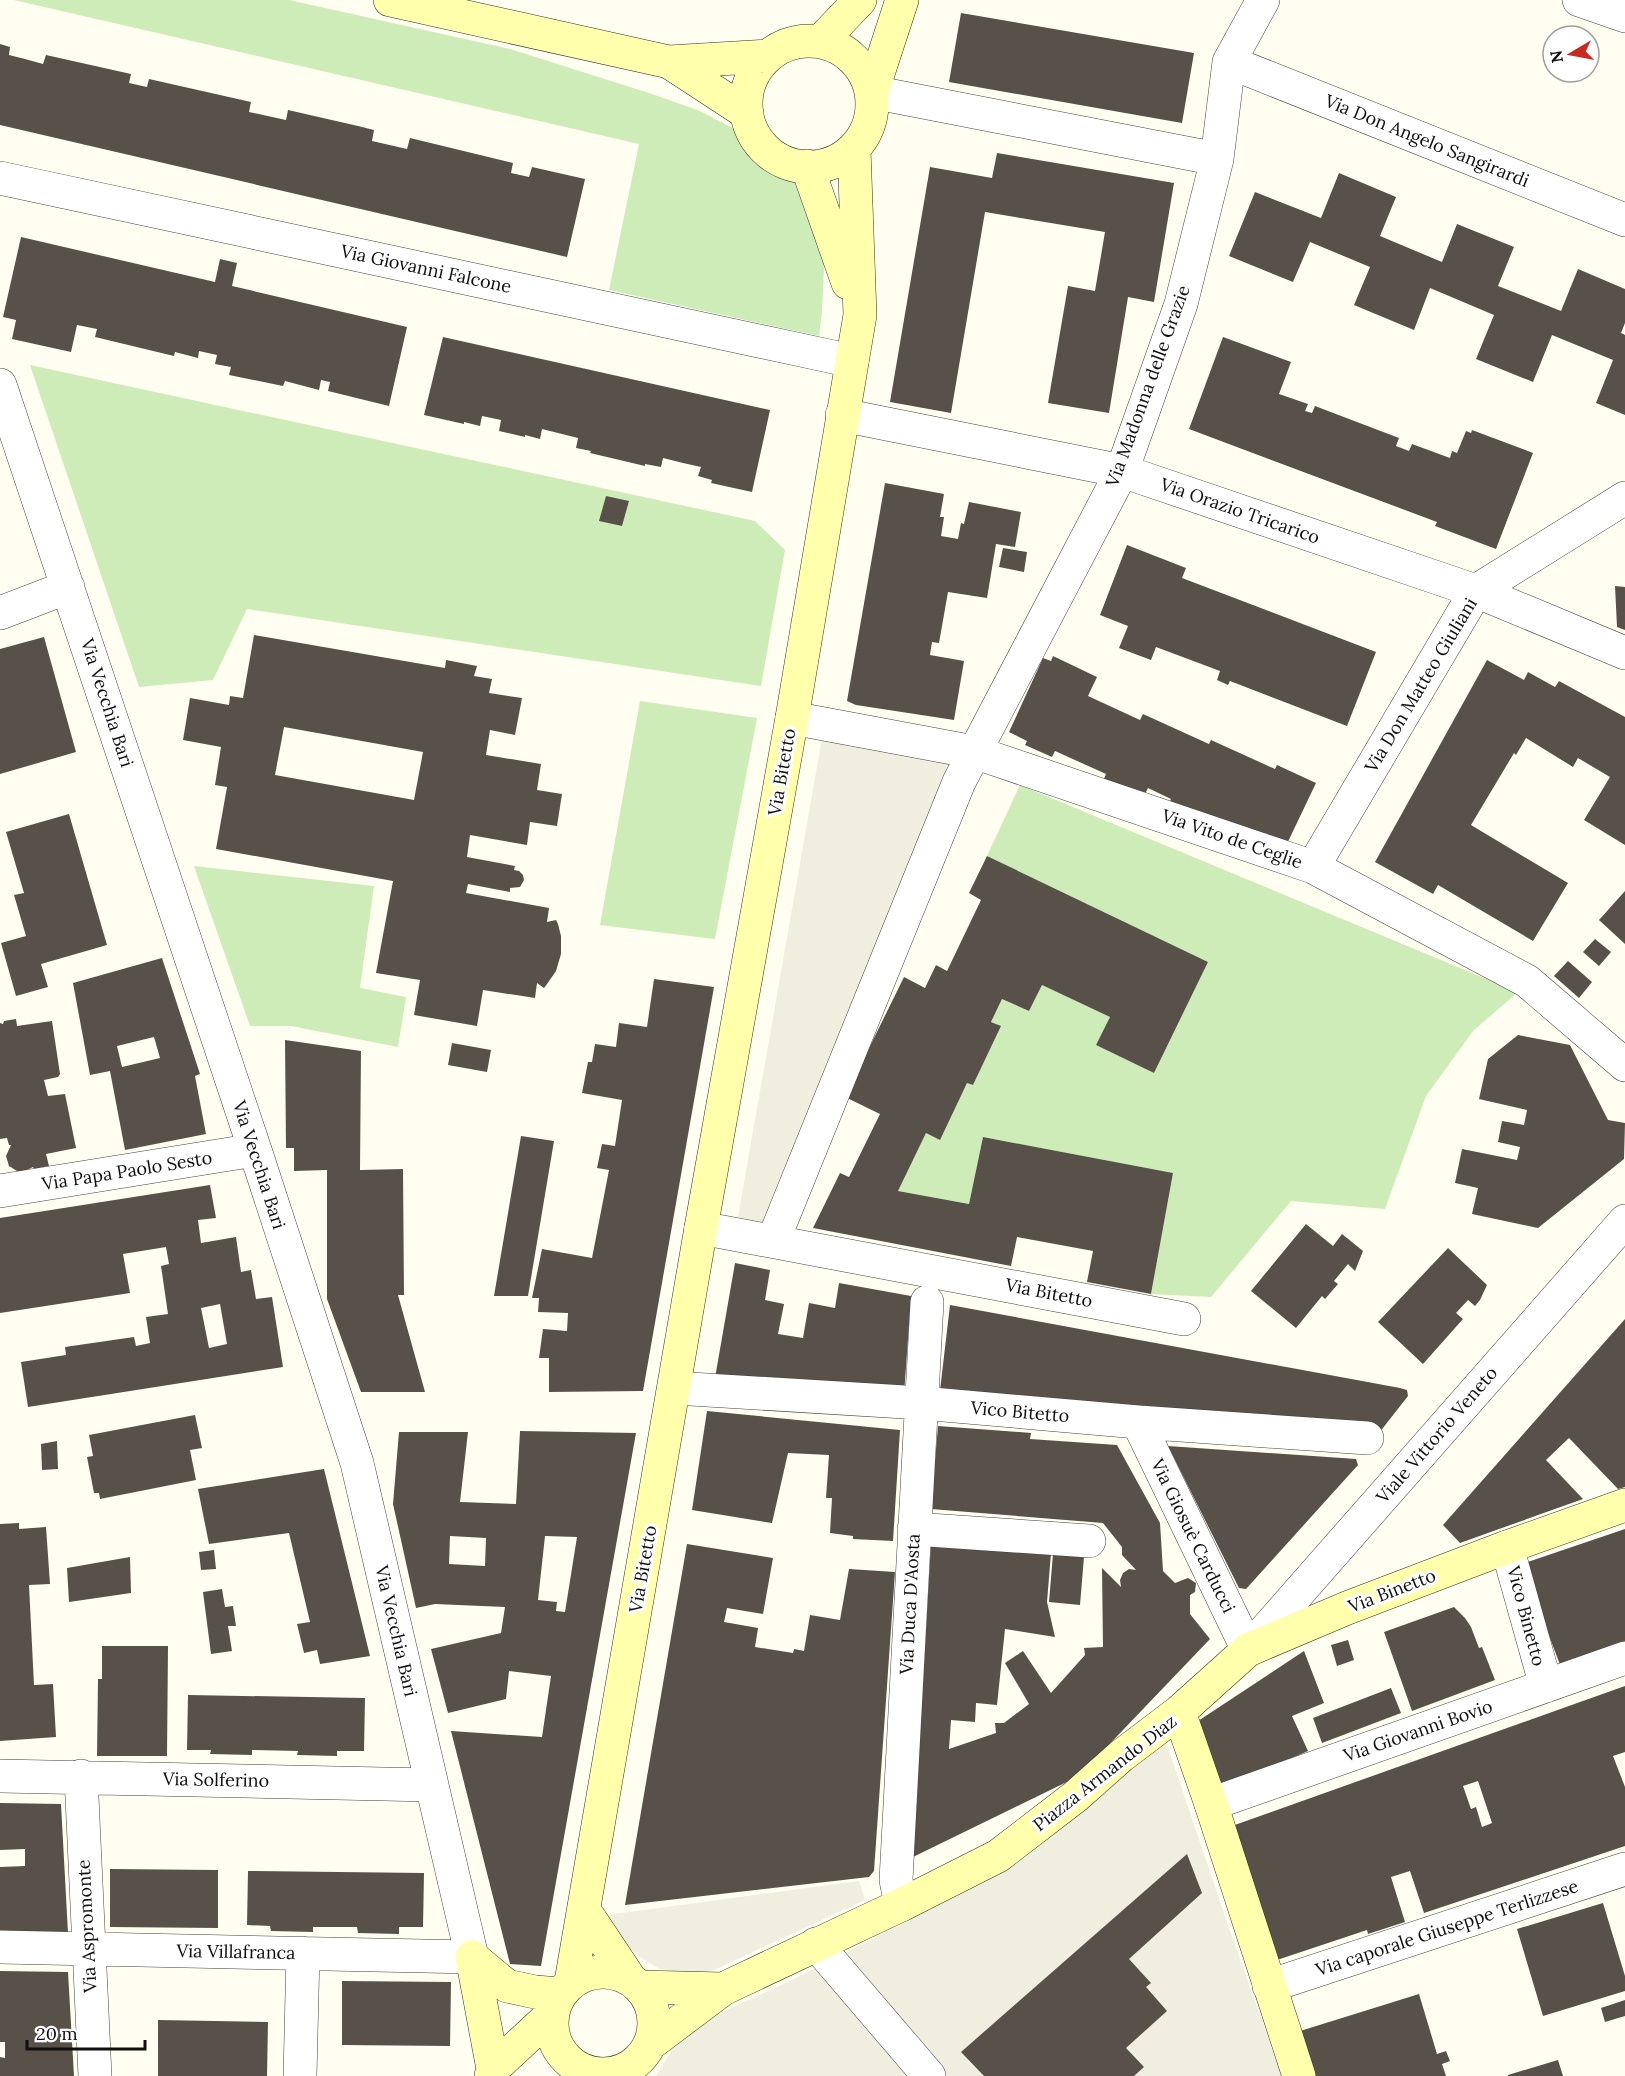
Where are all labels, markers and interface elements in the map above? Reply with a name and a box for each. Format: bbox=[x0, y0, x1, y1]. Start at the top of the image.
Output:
north arrow bbox=[1541, 24, 1601, 84]
text: N bbox=[1545, 49, 1567, 64]
street label: Via Don Angelo Sangirardi bbox=[1321, 89, 1533, 192]
street label: Via Giovanni Falcone bbox=[338, 239, 514, 298]
street label: Via Madonna delle Grazie bbox=[1100, 282, 1195, 491]
street label: Via Orazio Tricarico bbox=[1156, 472, 1323, 549]
street label: Via Don Matteo Giuliani bbox=[1359, 593, 1482, 777]
street label: Via Vecchia Bari bbox=[76, 635, 139, 770]
street label: Via Bitetto bbox=[762, 726, 800, 818]
street label: Via Vito de Ceglie bbox=[1158, 803, 1306, 873]
street label: Via Vecchia Bari bbox=[228, 1097, 291, 1232]
street label: Via Papa Paolo Sesto bbox=[39, 1146, 214, 1195]
street label: Via Bitetto bbox=[1003, 1273, 1095, 1312]
street label: Viale Vittorio Veneto bbox=[1370, 1362, 1502, 1509]
street label: Vico Bitetto bbox=[969, 1396, 1070, 1427]
street label: Via Giosuè Carducci bbox=[1146, 1454, 1241, 1617]
street label: Via Bitetto bbox=[623, 1523, 661, 1615]
street label: Via Duca D'Aosta bbox=[894, 1533, 925, 1676]
street label: Via Vecchia Bari bbox=[370, 1562, 423, 1699]
street label: Vico Binetto bbox=[1502, 1562, 1551, 1668]
street label: Via Binetto bbox=[1344, 1563, 1439, 1618]
street label: Via Giovanni Bovio bbox=[1339, 1694, 1495, 1767]
street label: Piazza Armando Diaz bbox=[1028, 1709, 1181, 1836]
street label: Via Solferino bbox=[162, 1767, 269, 1792]
street label: Via Aspromonte bbox=[72, 1859, 102, 1994]
street label: Via caporale Giuseppe Terlizzese bbox=[1312, 1874, 1581, 1981]
street label: Via Villafranca bbox=[175, 1939, 296, 1964]
scale bar bbox=[27, 2013, 146, 2051]
text: 20 m bbox=[36, 2022, 78, 2045]

